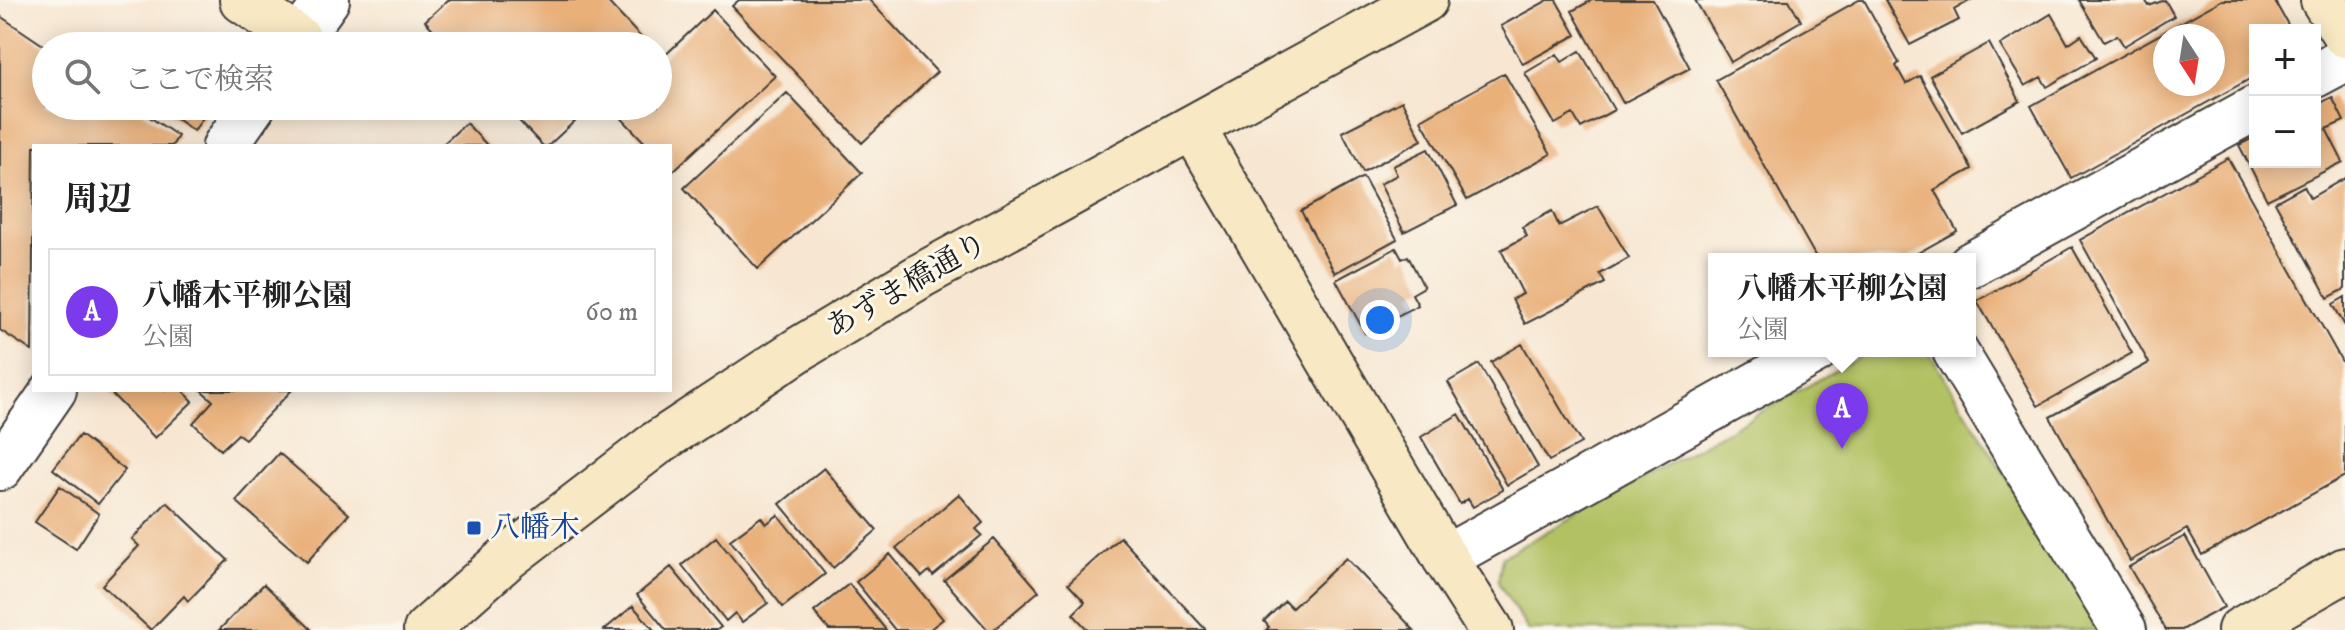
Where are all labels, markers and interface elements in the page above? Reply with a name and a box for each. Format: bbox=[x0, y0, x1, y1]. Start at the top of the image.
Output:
north arrow bbox=[2153, 24, 2225, 96]
map controls bbox=[2249, 24, 2321, 168]
button: + bbox=[2249, 24, 2321, 96]
search box bbox=[32, 32, 672, 120]
icon: search bbox=[60, 54, 104, 98]
text: ここで検索 bbox=[124, 62, 274, 99]
button: − bbox=[2249, 96, 2321, 168]
text: 周辺 bbox=[64, 179, 132, 221]
street label: あずま橋通り bbox=[820, 225, 994, 347]
popup bbox=[1708, 253, 1976, 357]
text: 八幡木平柳公園 bbox=[1737, 271, 1947, 308]
text: 八幡木平柳公園 bbox=[142, 278, 352, 315]
text: A bbox=[84, 296, 100, 329]
text: 60 m bbox=[585, 296, 638, 329]
your location bbox=[1360, 300, 1400, 340]
text: 公園 bbox=[1737, 314, 1789, 347]
text: 公園 bbox=[142, 321, 194, 354]
pin: A bbox=[1816, 383, 1868, 449]
place label: 八幡木 bbox=[490, 510, 580, 547]
marker: 八幡木 bbox=[465, 519, 483, 537]

